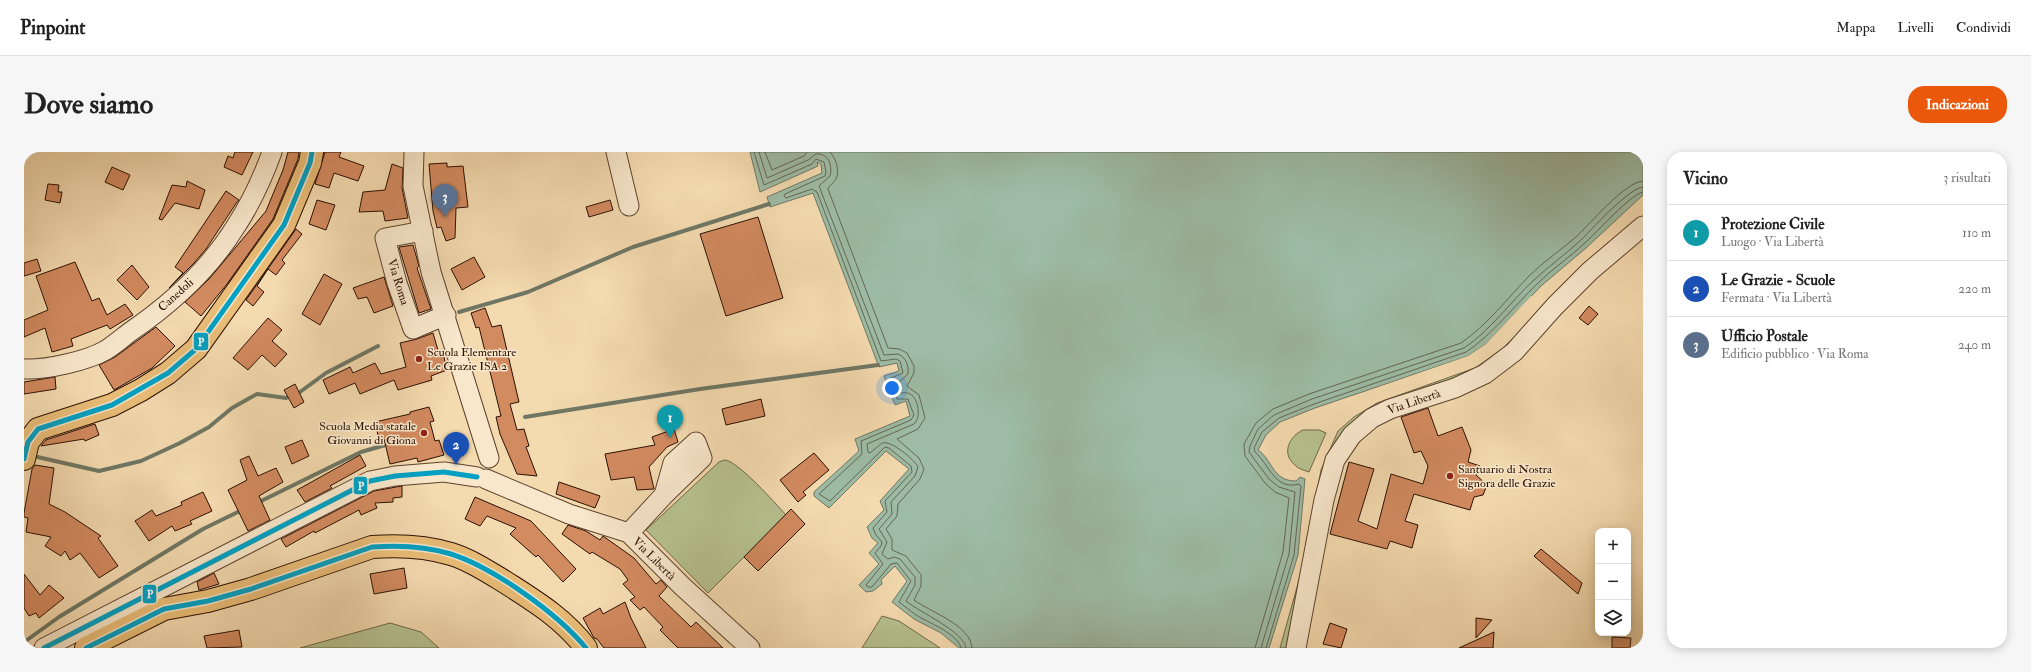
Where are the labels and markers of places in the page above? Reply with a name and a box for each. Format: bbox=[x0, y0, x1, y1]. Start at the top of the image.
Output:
pin: 3 bbox=[432, 184, 458, 217]
place label: Scuola Elementare Le Grazie ISA 2 bbox=[427, 345, 516, 374]
marker: Scuola Elementare Le Grazie ISA 2 bbox=[414, 354, 424, 364]
pin: 1 bbox=[657, 405, 683, 438]
place label: Scuola Media statale Giovanni di Giona bbox=[319, 419, 417, 448]
marker: Scuola Media statale Giovanni di Giona bbox=[419, 428, 429, 438]
pin: 2 bbox=[443, 432, 469, 465]
place label: Santuario di Nostra Signora delle Grazie bbox=[1458, 462, 1556, 491]
marker: Santuario di Nostra Signora delle Grazie bbox=[1445, 471, 1455, 481]

